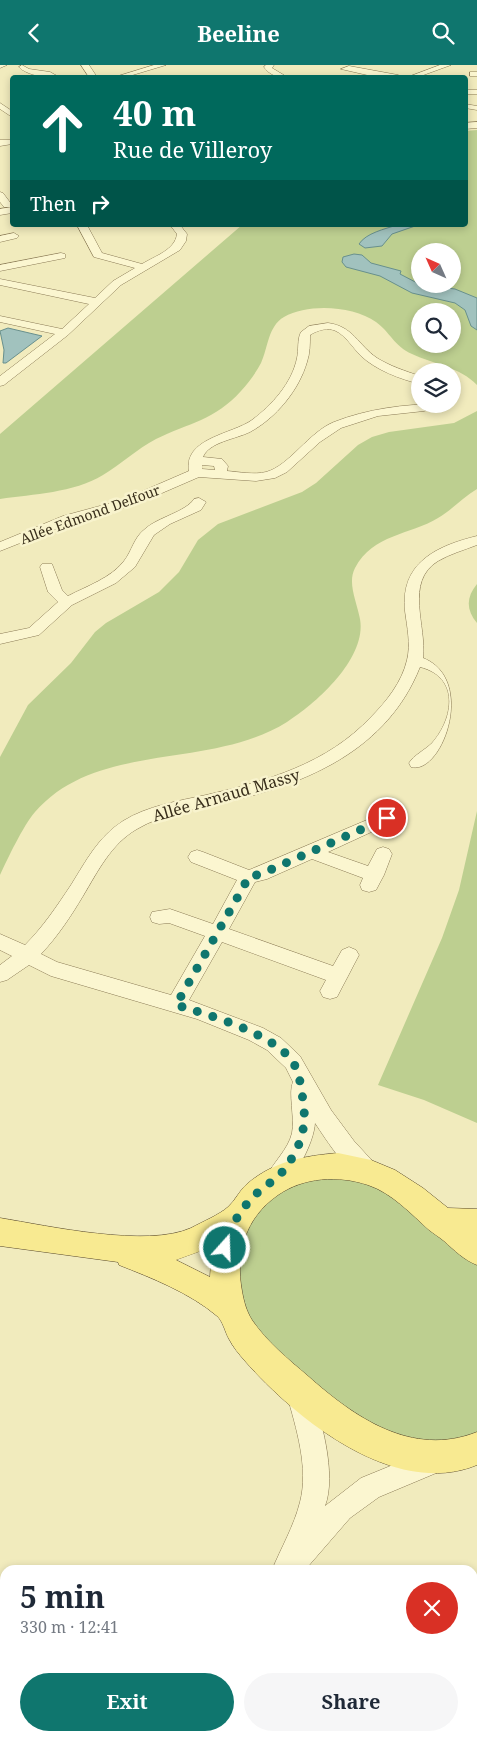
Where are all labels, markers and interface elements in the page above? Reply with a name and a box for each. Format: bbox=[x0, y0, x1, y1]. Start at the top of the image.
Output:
text: Beeline bbox=[197, 18, 280, 48]
icon: back bbox=[20, 19, 48, 47]
icon: search bbox=[429, 19, 457, 47]
text: 40 m bbox=[113, 89, 196, 136]
icon: ahead bbox=[30, 95, 95, 160]
text: Rue de Villeroy bbox=[113, 134, 272, 164]
icon: right bbox=[86, 190, 114, 218]
text: Then bbox=[30, 191, 76, 217]
north arrow bbox=[411, 243, 461, 293]
map controls bbox=[411, 243, 461, 413]
button: search bbox=[411, 303, 461, 353]
button: layers bbox=[411, 363, 461, 413]
street label: Allée Edmond Delfour bbox=[17, 480, 163, 548]
street label: Allée Arnaud Massy bbox=[150, 763, 303, 827]
pin bbox=[366, 797, 408, 839]
icon: arrive bbox=[373, 804, 401, 832]
position arrow bbox=[198, 1221, 250, 1273]
text: 5 min bbox=[20, 1576, 105, 1617]
button: close bbox=[406, 1582, 458, 1634]
text: 330 m · 12:41 bbox=[20, 1616, 119, 1638]
button: Exit bbox=[20, 1673, 234, 1731]
button: Share bbox=[244, 1673, 458, 1731]

